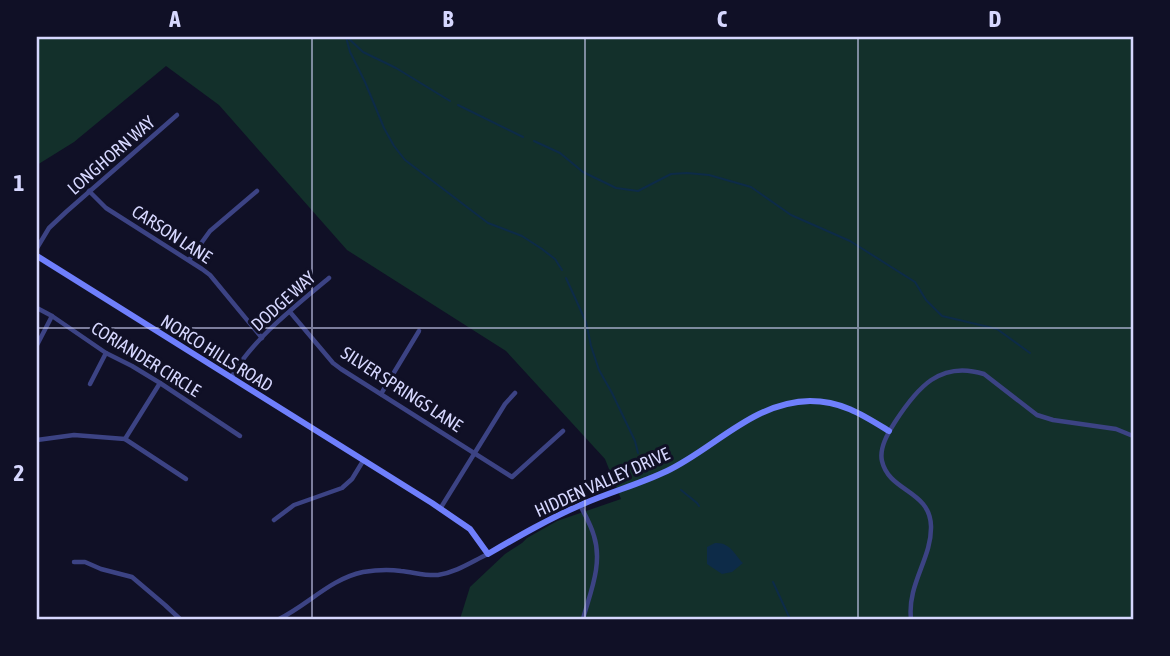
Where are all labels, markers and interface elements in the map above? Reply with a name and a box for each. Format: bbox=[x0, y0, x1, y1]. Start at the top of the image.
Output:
text: A bbox=[168, 6, 181, 32]
text: B bbox=[443, 6, 454, 32]
text: C bbox=[717, 6, 728, 32]
text: D bbox=[989, 6, 1002, 32]
street label: LONGHORN WAY bbox=[63, 111, 159, 199]
text: 1 bbox=[14, 170, 25, 196]
street label: CARSON LANE bbox=[128, 200, 216, 268]
street label: DODGE WAY bbox=[247, 267, 319, 335]
street label: NORCO HILLS ROAD bbox=[157, 310, 277, 396]
street label: CORIANDER CIRCLE bbox=[88, 317, 205, 401]
street label: SILVER SPRINGS LANE bbox=[337, 342, 467, 436]
street label: HIDDEN VALLEY DRIVE bbox=[531, 443, 673, 521]
text: 2 bbox=[14, 460, 24, 486]

